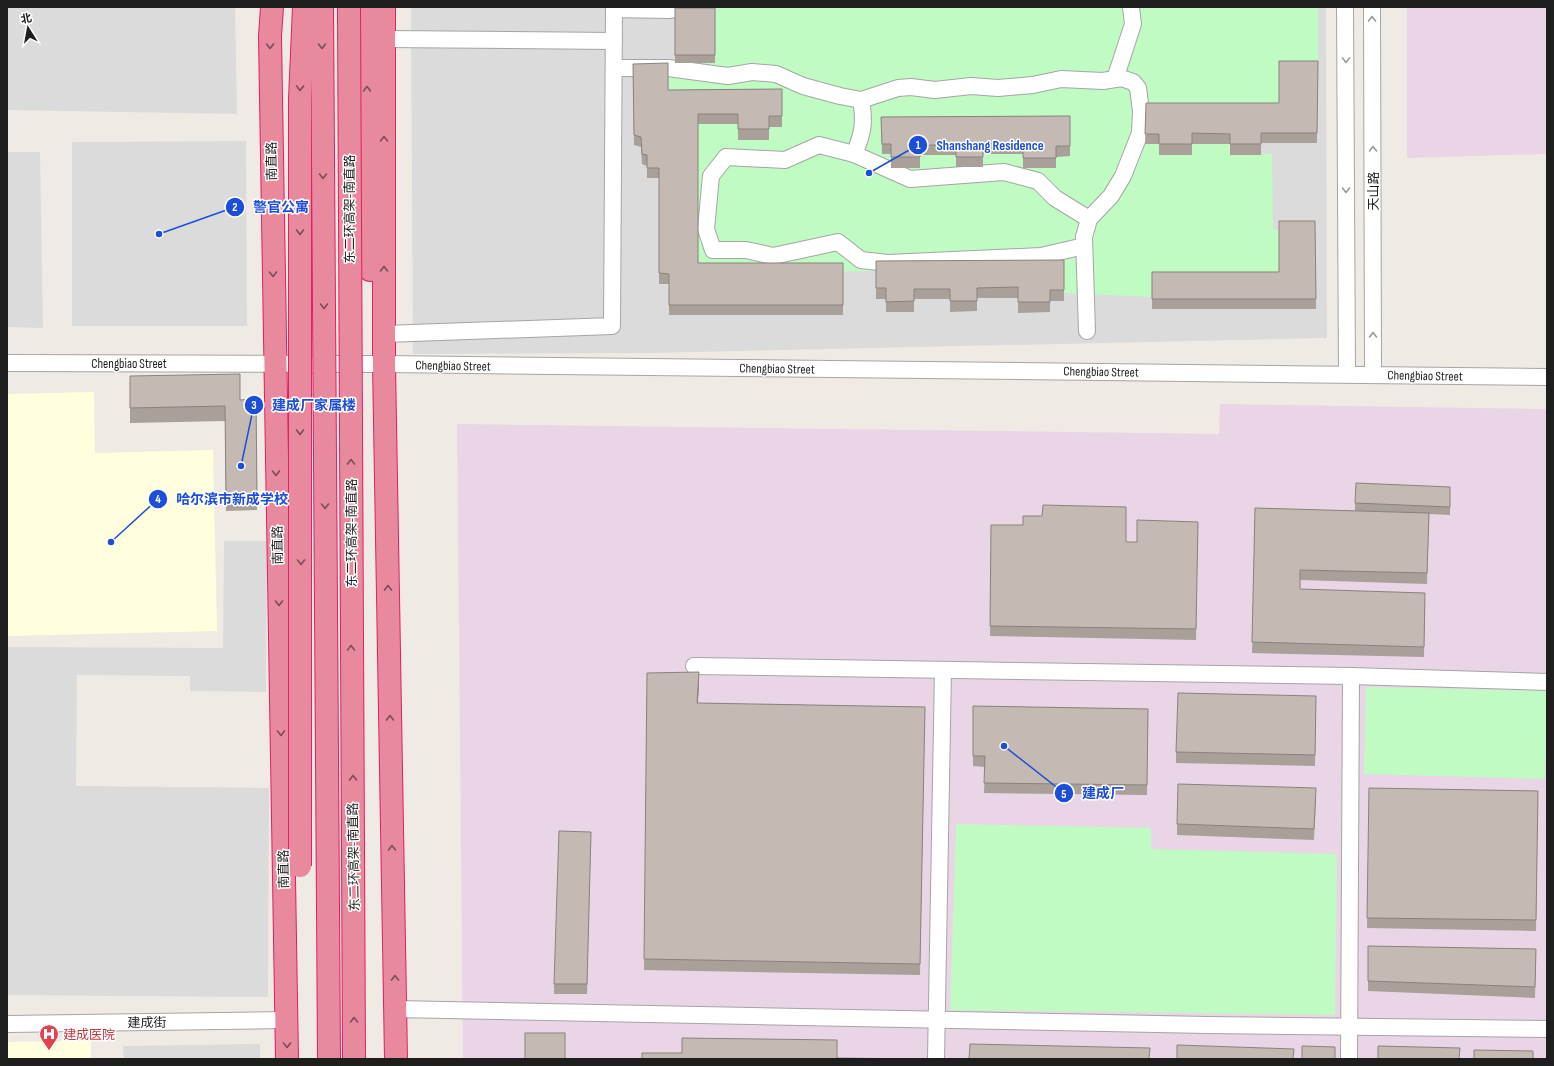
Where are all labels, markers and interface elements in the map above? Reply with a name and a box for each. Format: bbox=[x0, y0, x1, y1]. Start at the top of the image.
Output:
north arrow bbox=[8, 8, 48, 48]
text: 北 bbox=[20, 11, 33, 26]
one-way arrow bbox=[1368, 16, 1376, 22]
one-way arrow bbox=[266, 43, 274, 49]
one-way arrow bbox=[318, 43, 326, 49]
one-way arrow bbox=[1341, 57, 1350, 63]
one-way arrow bbox=[296, 85, 305, 91]
one-way arrow bbox=[363, 86, 371, 92]
callout: Shanshang Residence bbox=[908, 132, 1052, 158]
one-way arrow bbox=[380, 136, 388, 142]
text: Shanshang Residence bbox=[936, 137, 1044, 154]
text: 1 bbox=[916, 138, 921, 153]
street label: 南直路 bbox=[264, 141, 280, 181]
one-way arrow bbox=[1369, 146, 1377, 152]
street label: 东二环高架-南直路 bbox=[342, 155, 358, 263]
street label: 天山路 bbox=[1366, 171, 1382, 211]
one-way arrow bbox=[319, 173, 327, 179]
one-way arrow bbox=[1342, 187, 1350, 193]
callout: 警官公寓 bbox=[225, 194, 317, 220]
text: 警官公寓 bbox=[253, 199, 309, 216]
text: 2 bbox=[232, 200, 238, 215]
one-way arrow bbox=[296, 229, 304, 235]
one-way arrow bbox=[380, 266, 388, 272]
one-way arrow bbox=[269, 271, 277, 277]
one-way arrow bbox=[320, 303, 328, 309]
one-way arrow bbox=[1369, 332, 1377, 338]
street label: Chengbiao Street bbox=[91, 356, 167, 372]
street label: Chengbiao Street bbox=[415, 357, 491, 375]
street label: Chengbiao Street bbox=[739, 360, 815, 378]
street label: Chengbiao Street bbox=[1063, 363, 1139, 381]
street label: Chengbiao Street bbox=[1387, 367, 1463, 385]
callout: 建成厂家属楼 bbox=[244, 392, 364, 418]
text: 建成厂家属楼 bbox=[272, 397, 356, 414]
text: 3 bbox=[251, 398, 257, 413]
one-way arrow bbox=[296, 429, 304, 435]
one-way arrow bbox=[347, 459, 355, 465]
one-way arrow bbox=[272, 470, 280, 476]
street label: 东二环高架-南直路 bbox=[344, 479, 360, 587]
callout: 哈尔滨市新成学校 bbox=[148, 486, 296, 512]
text: 哈尔滨市新成学校 bbox=[176, 491, 288, 508]
text: 4 bbox=[155, 492, 161, 507]
one-way arrow bbox=[321, 503, 329, 509]
street label: 南直路 bbox=[270, 525, 286, 565]
one-way arrow bbox=[297, 559, 305, 565]
one-way arrow bbox=[384, 585, 392, 591]
one-way arrow bbox=[274, 600, 283, 606]
one-way arrow bbox=[347, 645, 355, 651]
one-way arrow bbox=[386, 715, 394, 721]
one-way arrow bbox=[277, 730, 285, 736]
one-way arrow bbox=[349, 775, 357, 781]
callout: 建成厂 bbox=[1054, 780, 1132, 806]
text: 建成厂 bbox=[1082, 785, 1124, 802]
text: 5 bbox=[1061, 787, 1067, 802]
street label: 东二环高架-南直路 bbox=[345, 802, 363, 912]
one-way arrow bbox=[388, 845, 396, 851]
street label: 南直路 bbox=[276, 849, 292, 889]
one-way arrow bbox=[391, 975, 399, 981]
street label: 建成街 bbox=[127, 1015, 167, 1031]
one-way arrow bbox=[350, 1017, 358, 1023]
hospital icon: 建成医院 bbox=[38, 1023, 60, 1051]
place label: 建成医院 bbox=[63, 1027, 115, 1043]
one-way arrow bbox=[283, 1042, 291, 1048]

